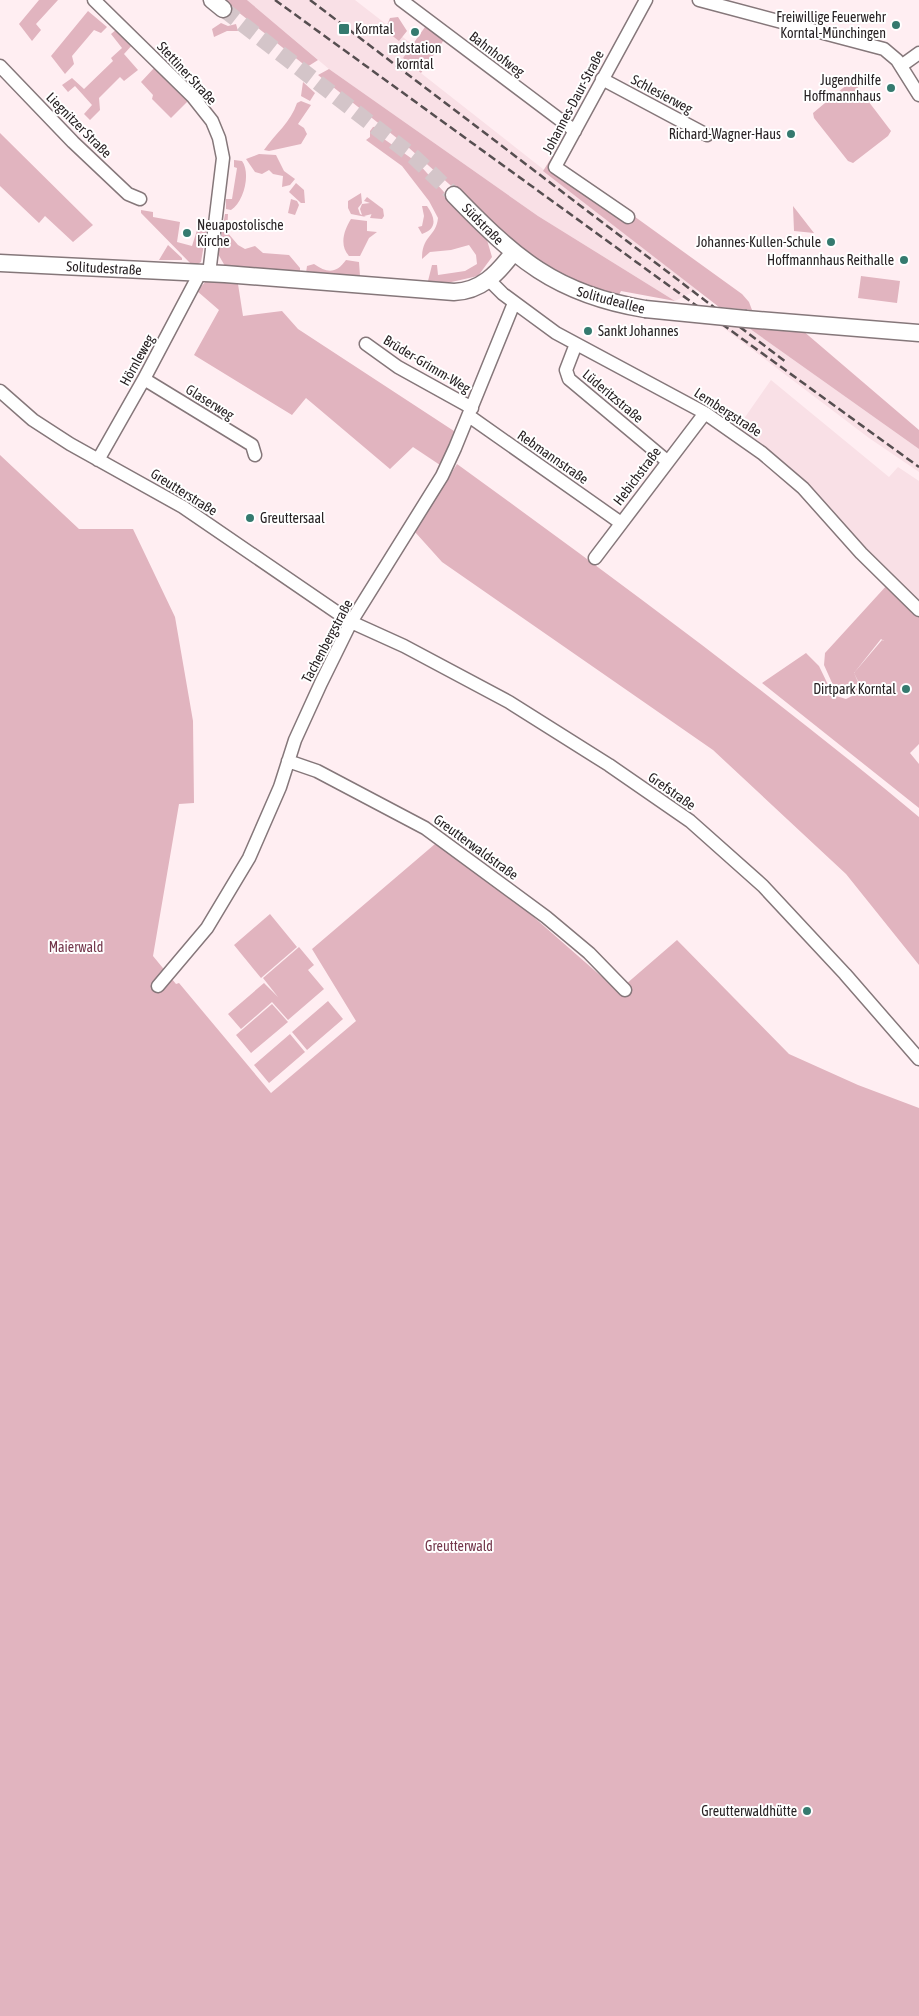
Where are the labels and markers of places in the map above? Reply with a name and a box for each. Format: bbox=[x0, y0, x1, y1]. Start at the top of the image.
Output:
place label: Freiwillige Feuerwehr Korntal-Münchingen bbox=[776, 9, 887, 41]
marker: Freiwillige Feuerwehr Korntal-Münchingen bbox=[890, 19, 902, 31]
place label: Korntal bbox=[355, 21, 394, 37]
marker: Korntal bbox=[337, 22, 351, 36]
marker: radstation korntal bbox=[409, 26, 421, 38]
place label: radstation korntal bbox=[388, 40, 442, 72]
place label: Jugendhilfe Hoffmannhaus bbox=[804, 72, 881, 104]
marker: Jugendhilfe Hoffmannhaus bbox=[885, 82, 897, 94]
place label: Richard-Wagner-Haus bbox=[669, 126, 781, 142]
marker: Richard-Wagner-Haus bbox=[785, 128, 797, 140]
place label: Neuapostolische Kirche bbox=[197, 217, 284, 249]
marker: Neuapostolische Kirche bbox=[181, 227, 193, 239]
place label: Johannes-Kullen-Schule bbox=[696, 234, 821, 250]
marker: Johannes-Kullen-Schule bbox=[825, 236, 837, 248]
place label: Hoffmannhaus Reithalle bbox=[767, 252, 894, 268]
marker: Hoffmannhaus Reithalle bbox=[898, 254, 910, 266]
place label: Sankt Johannes bbox=[598, 323, 679, 339]
marker: Sankt Johannes bbox=[582, 325, 594, 337]
place label: Greuttersaal bbox=[260, 510, 325, 526]
marker: Greuttersaal bbox=[244, 512, 256, 524]
place label: Dirtpark Korntal bbox=[813, 681, 896, 697]
marker: Dirtpark Korntal bbox=[900, 683, 912, 695]
place label: Greutterwaldhütte bbox=[701, 1803, 797, 1819]
marker: Greutterwaldhütte bbox=[801, 1805, 813, 1817]

